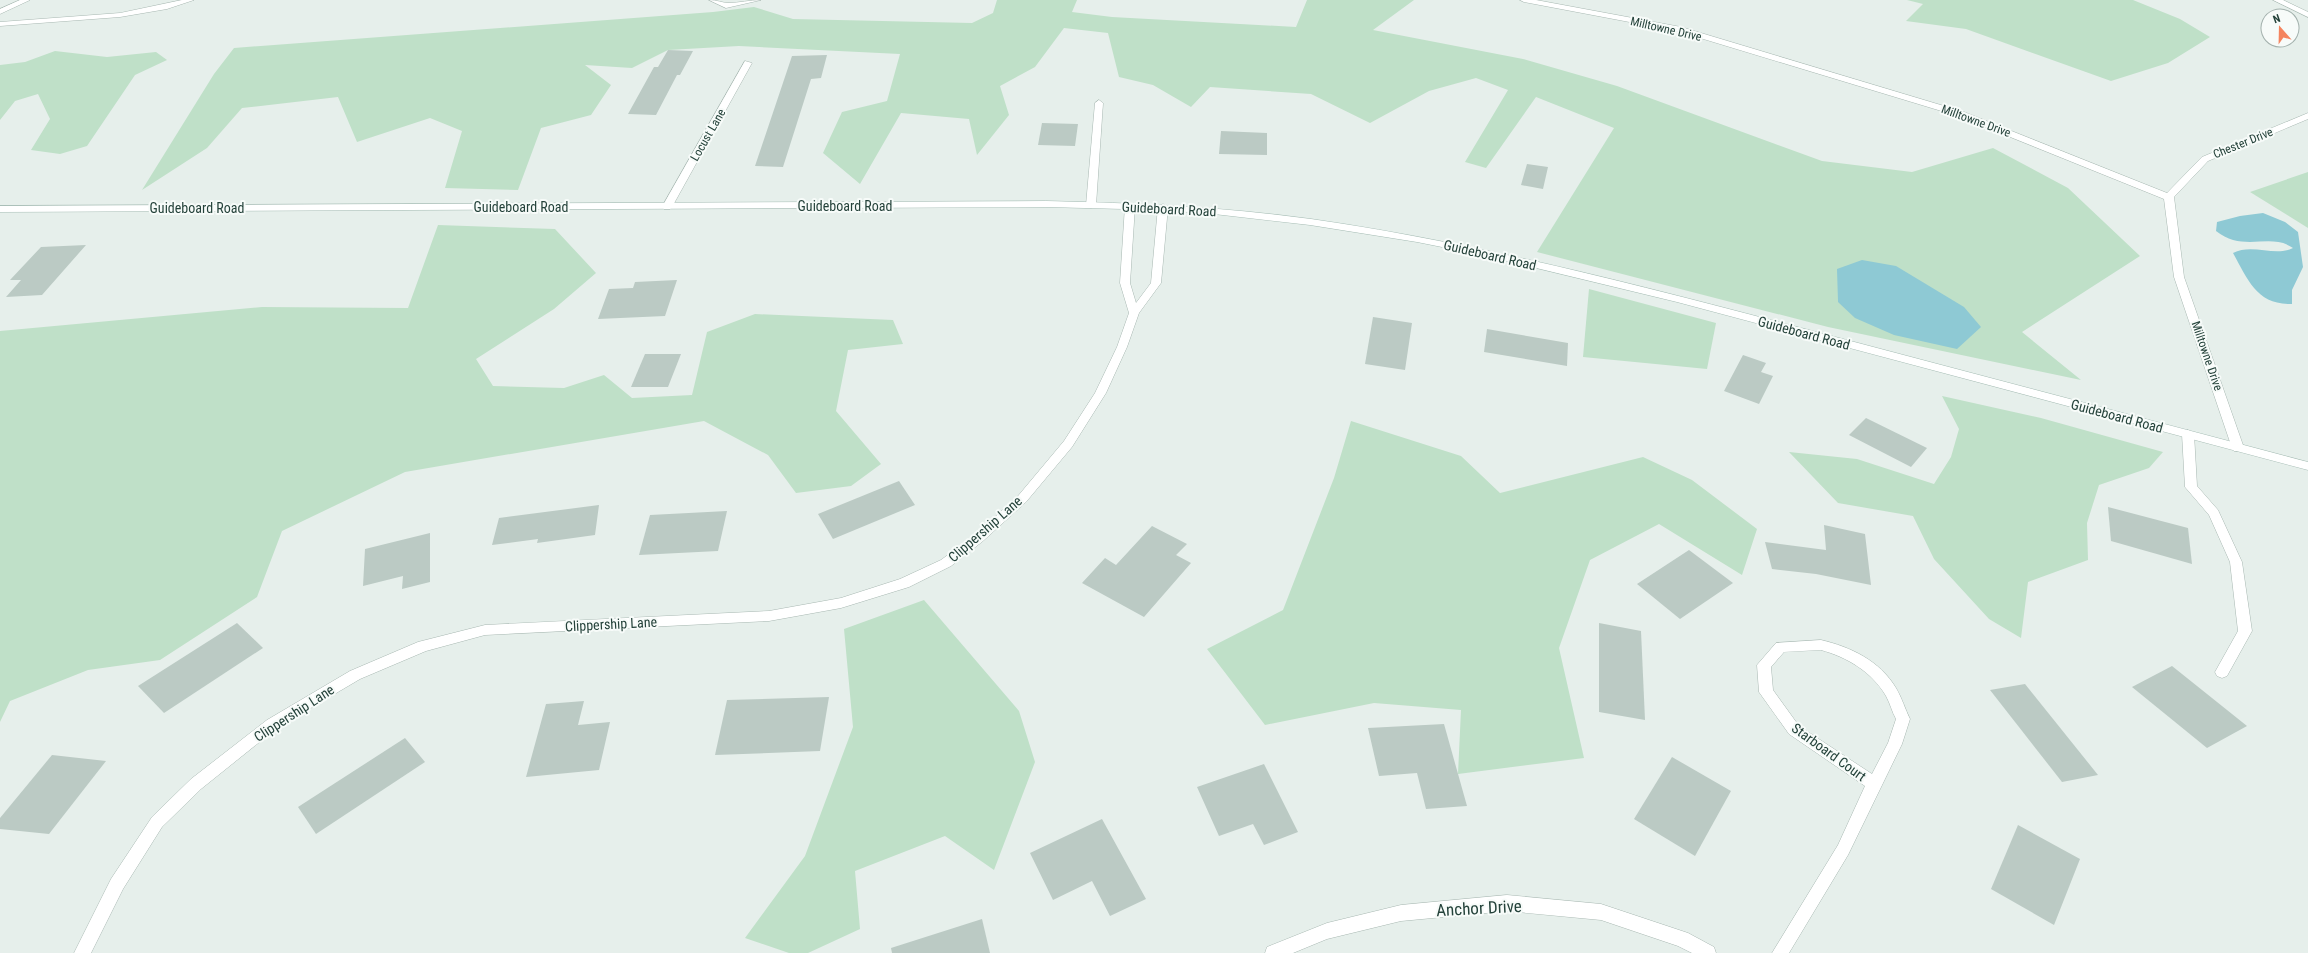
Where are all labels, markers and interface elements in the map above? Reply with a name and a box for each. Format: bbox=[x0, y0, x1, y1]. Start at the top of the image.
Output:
north arrow bbox=[2260, 8, 2300, 48]
text: N bbox=[2271, 12, 2282, 26]
street label: Milltowne Drive bbox=[1629, 14, 1703, 44]
street label: Milltowne Drive bbox=[1939, 102, 2013, 140]
street label: Locust Lane bbox=[688, 106, 729, 164]
street label: Chester Drive bbox=[2211, 125, 2275, 161]
street label: Guideboard Road bbox=[798, 198, 892, 214]
street label: Guideboard Road bbox=[474, 199, 568, 215]
street label: Guideboard Road bbox=[1121, 199, 1217, 219]
street label: Guideboard Road bbox=[150, 200, 244, 216]
street label: Guideboard Road bbox=[1442, 237, 1538, 273]
street label: Guideboard Road bbox=[1756, 313, 1852, 353]
street label: Milltowne Drive bbox=[2189, 319, 2226, 393]
street label: Guideboard Road bbox=[2069, 396, 2165, 436]
street label: Clippership Lane bbox=[945, 492, 1025, 565]
street label: Clippership Lane bbox=[565, 614, 658, 634]
street label: Clippership Lane bbox=[251, 681, 337, 745]
street label: Starboard Court bbox=[1789, 720, 1869, 784]
street label: Anchor Drive bbox=[1436, 896, 1522, 920]

